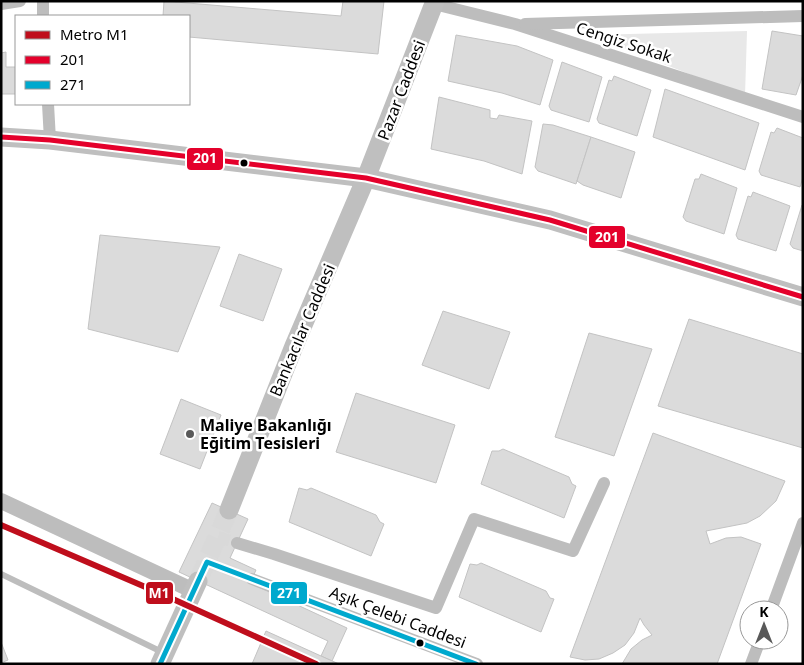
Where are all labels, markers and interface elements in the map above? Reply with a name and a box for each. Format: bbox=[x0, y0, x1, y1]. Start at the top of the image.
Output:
legend bbox=[15, 15, 190, 105]
street label: Cengiz Sokak bbox=[573, 16, 675, 68]
text: Metro M1 bbox=[60, 24, 129, 44]
street label: Pazar Caddesi bbox=[372, 37, 430, 143]
text: 201 bbox=[60, 49, 86, 69]
text: 271 bbox=[60, 74, 86, 94]
line badge: 201 bbox=[186, 147, 224, 171]
text: 201 bbox=[193, 148, 217, 167]
unlabelled marker bbox=[239, 158, 249, 168]
line badge: 201 bbox=[588, 225, 626, 249]
text: 201 bbox=[595, 227, 619, 246]
street label: Bankacılar Caddesi bbox=[264, 260, 340, 400]
place label: Maliye Bakanlığı Eğitim Tesisleri bbox=[200, 414, 332, 454]
marker: Maliye Bakanlığı Eğitim Tesisleri bbox=[184, 428, 196, 440]
line badge: M1 bbox=[145, 581, 174, 605]
line badge: 271 bbox=[270, 581, 308, 605]
street label: Aşık Çelebi Caddesi bbox=[326, 581, 470, 653]
text: M1 bbox=[148, 583, 170, 602]
text: 271 bbox=[277, 583, 301, 602]
north arrow bbox=[739, 600, 789, 650]
text: K bbox=[759, 602, 769, 621]
unlabelled marker bbox=[415, 638, 425, 648]

